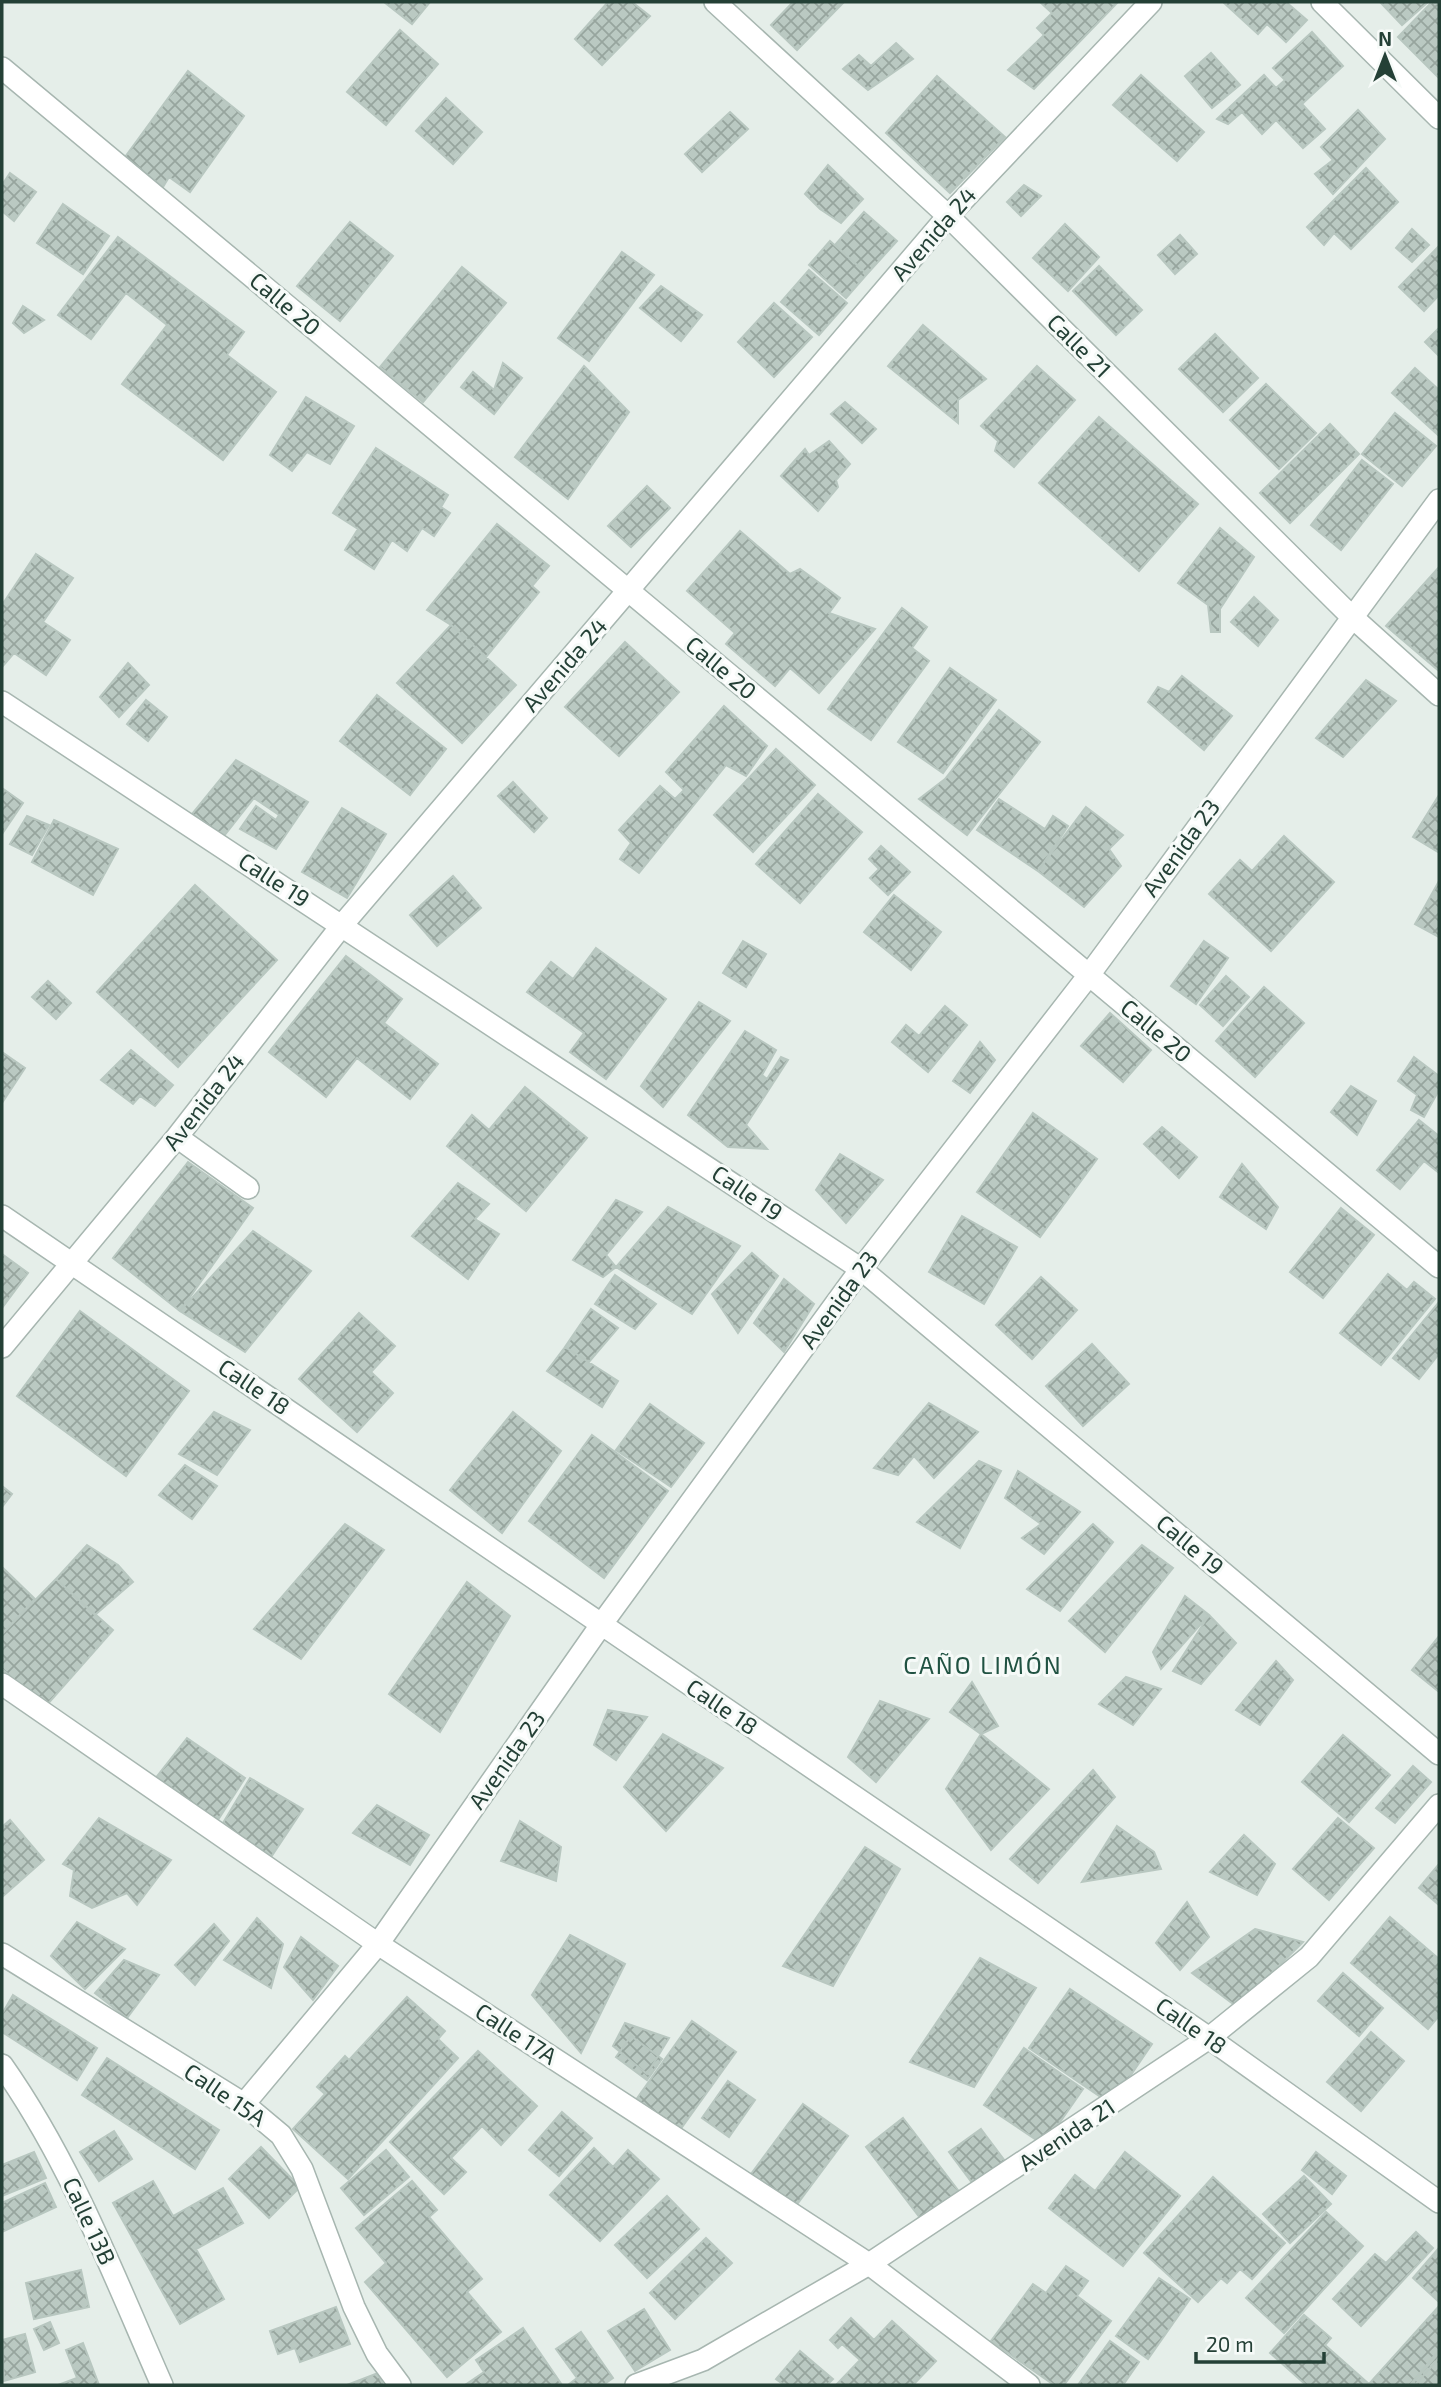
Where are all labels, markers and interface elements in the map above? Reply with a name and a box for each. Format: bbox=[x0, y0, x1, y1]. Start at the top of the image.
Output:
north arrow bbox=[1350, 21, 1420, 91]
text: N bbox=[1378, 27, 1392, 50]
street label: Avenida 24 bbox=[885, 181, 982, 286]
street label: Calle 20 bbox=[245, 266, 327, 341]
street label: Calle 21 bbox=[1042, 307, 1118, 383]
street label: Avenida 24 bbox=[516, 612, 613, 717]
street label: Calle 20 bbox=[681, 630, 763, 705]
street label: Avenida 23 bbox=[1135, 793, 1225, 902]
street label: Calle 19 bbox=[234, 846, 315, 912]
street label: Calle 20 bbox=[1116, 993, 1198, 1068]
street label: Avenida 24 bbox=[157, 1047, 250, 1155]
street label: Calle 19 bbox=[707, 1158, 788, 1226]
street label: Avenida 23 bbox=[793, 1245, 883, 1354]
street label: Calle 18 bbox=[214, 1352, 296, 1420]
street label: Calle 19 bbox=[1151, 1508, 1230, 1580]
district label: CAÑO LIMÓN bbox=[903, 1650, 1063, 1679]
street label: Calle 18 bbox=[682, 1672, 764, 1740]
street label: Avenida 23 bbox=[462, 1705, 550, 1814]
street label: Calle 18 bbox=[1151, 1991, 1232, 2060]
street label: Calle 17A bbox=[471, 1997, 563, 2070]
street label: Calle 15A bbox=[179, 2057, 272, 2132]
street label: Avenida 21 bbox=[1013, 2092, 1120, 2177]
street label: Calle 13B bbox=[58, 2172, 122, 2269]
scale bar bbox=[1196, 2320, 1324, 2364]
text: 20 m bbox=[1206, 2331, 1254, 2356]

